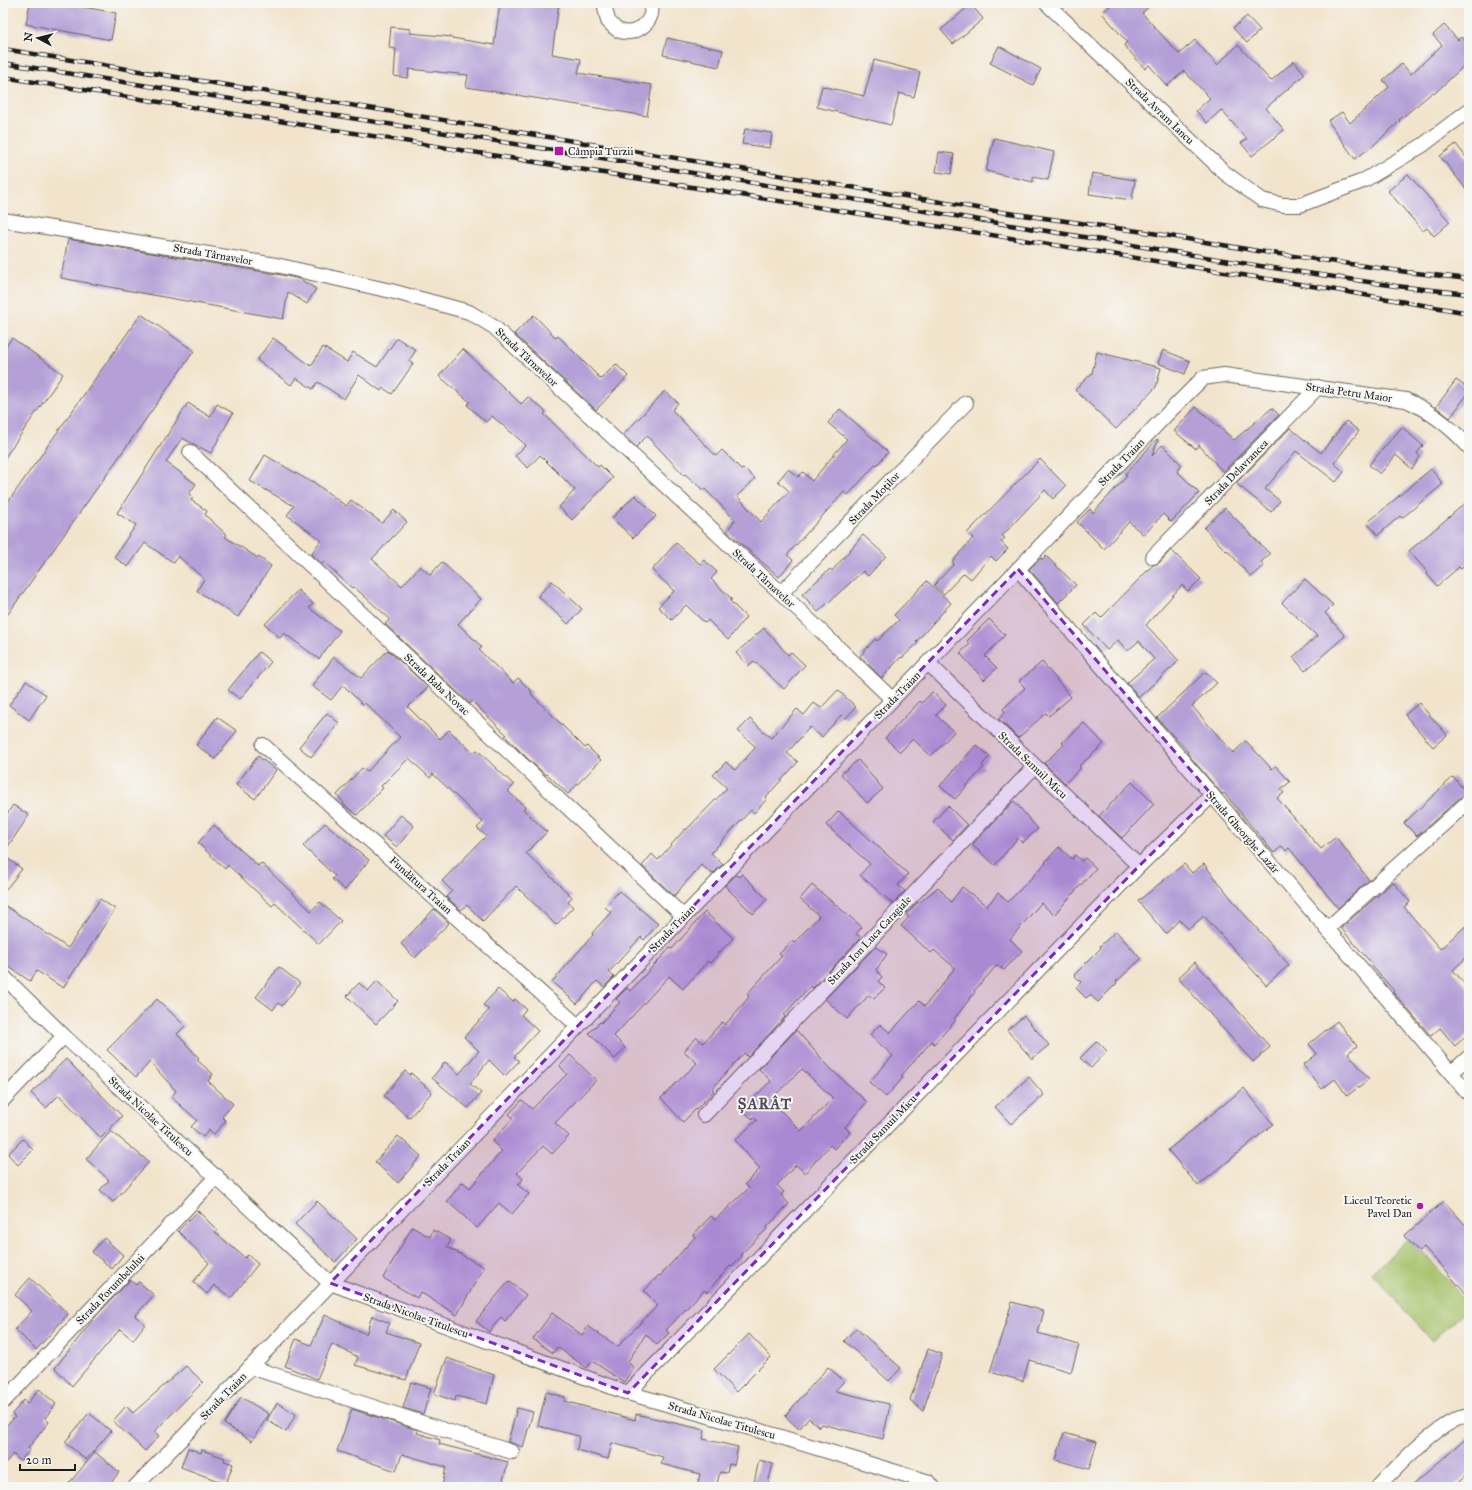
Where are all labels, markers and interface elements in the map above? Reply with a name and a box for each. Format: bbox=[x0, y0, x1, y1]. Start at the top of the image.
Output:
north arrow bbox=[18, 18, 58, 58]
text: N bbox=[22, 31, 36, 42]
street label: Strada Avram Iancu bbox=[1123, 75, 1197, 147]
marker: Câmpia Turzii bbox=[553, 145, 565, 157]
place label: Câmpia Turzii bbox=[568, 145, 633, 158]
street label: Strada Târnavelor bbox=[172, 241, 255, 268]
street label: Strada Târnavelor bbox=[493, 325, 561, 390]
street label: Strada Petru Maior bbox=[1305, 380, 1394, 405]
street label: Strada Traian bbox=[1095, 436, 1147, 489]
street label: Strada Delavrancea bbox=[1202, 437, 1271, 508]
street label: Strada Moților bbox=[846, 469, 903, 527]
street label: Strada Târnavelor bbox=[730, 546, 798, 611]
street label: Strada Baba Novac bbox=[401, 651, 472, 718]
street label: Strada Traian bbox=[871, 669, 923, 722]
street label: Strada Samuil Micu bbox=[996, 729, 1070, 802]
street label: Strada Gheorghe Lazăr bbox=[1203, 789, 1282, 877]
street label: Fundătura Traian bbox=[387, 854, 455, 917]
street label: Strada Ion Luca Caragiale bbox=[825, 893, 914, 987]
street label: Strada Traian bbox=[646, 902, 698, 955]
street label: Strada Nicolae Titulescu bbox=[106, 1074, 196, 1159]
street label: Strada Samuil Micu bbox=[847, 1092, 920, 1166]
district label: ȘARÂT bbox=[738, 1095, 792, 1114]
street label: Strada Traian bbox=[421, 1136, 473, 1189]
place label: Liceul Teoretic Pavel Dan bbox=[1344, 1194, 1412, 1220]
marker: Liceul Teoretic Pavel Dan bbox=[1415, 1201, 1425, 1211]
street label: Strada Porumbelului bbox=[73, 1251, 147, 1327]
street label: Strada Nicolae Titulescu bbox=[362, 1290, 470, 1341]
street label: Strada Traian bbox=[197, 1370, 249, 1423]
street label: Strada Nicolae Titulescu bbox=[667, 1399, 777, 1442]
scale bar bbox=[20, 1446, 75, 1472]
text: 20 m bbox=[26, 1453, 52, 1467]

